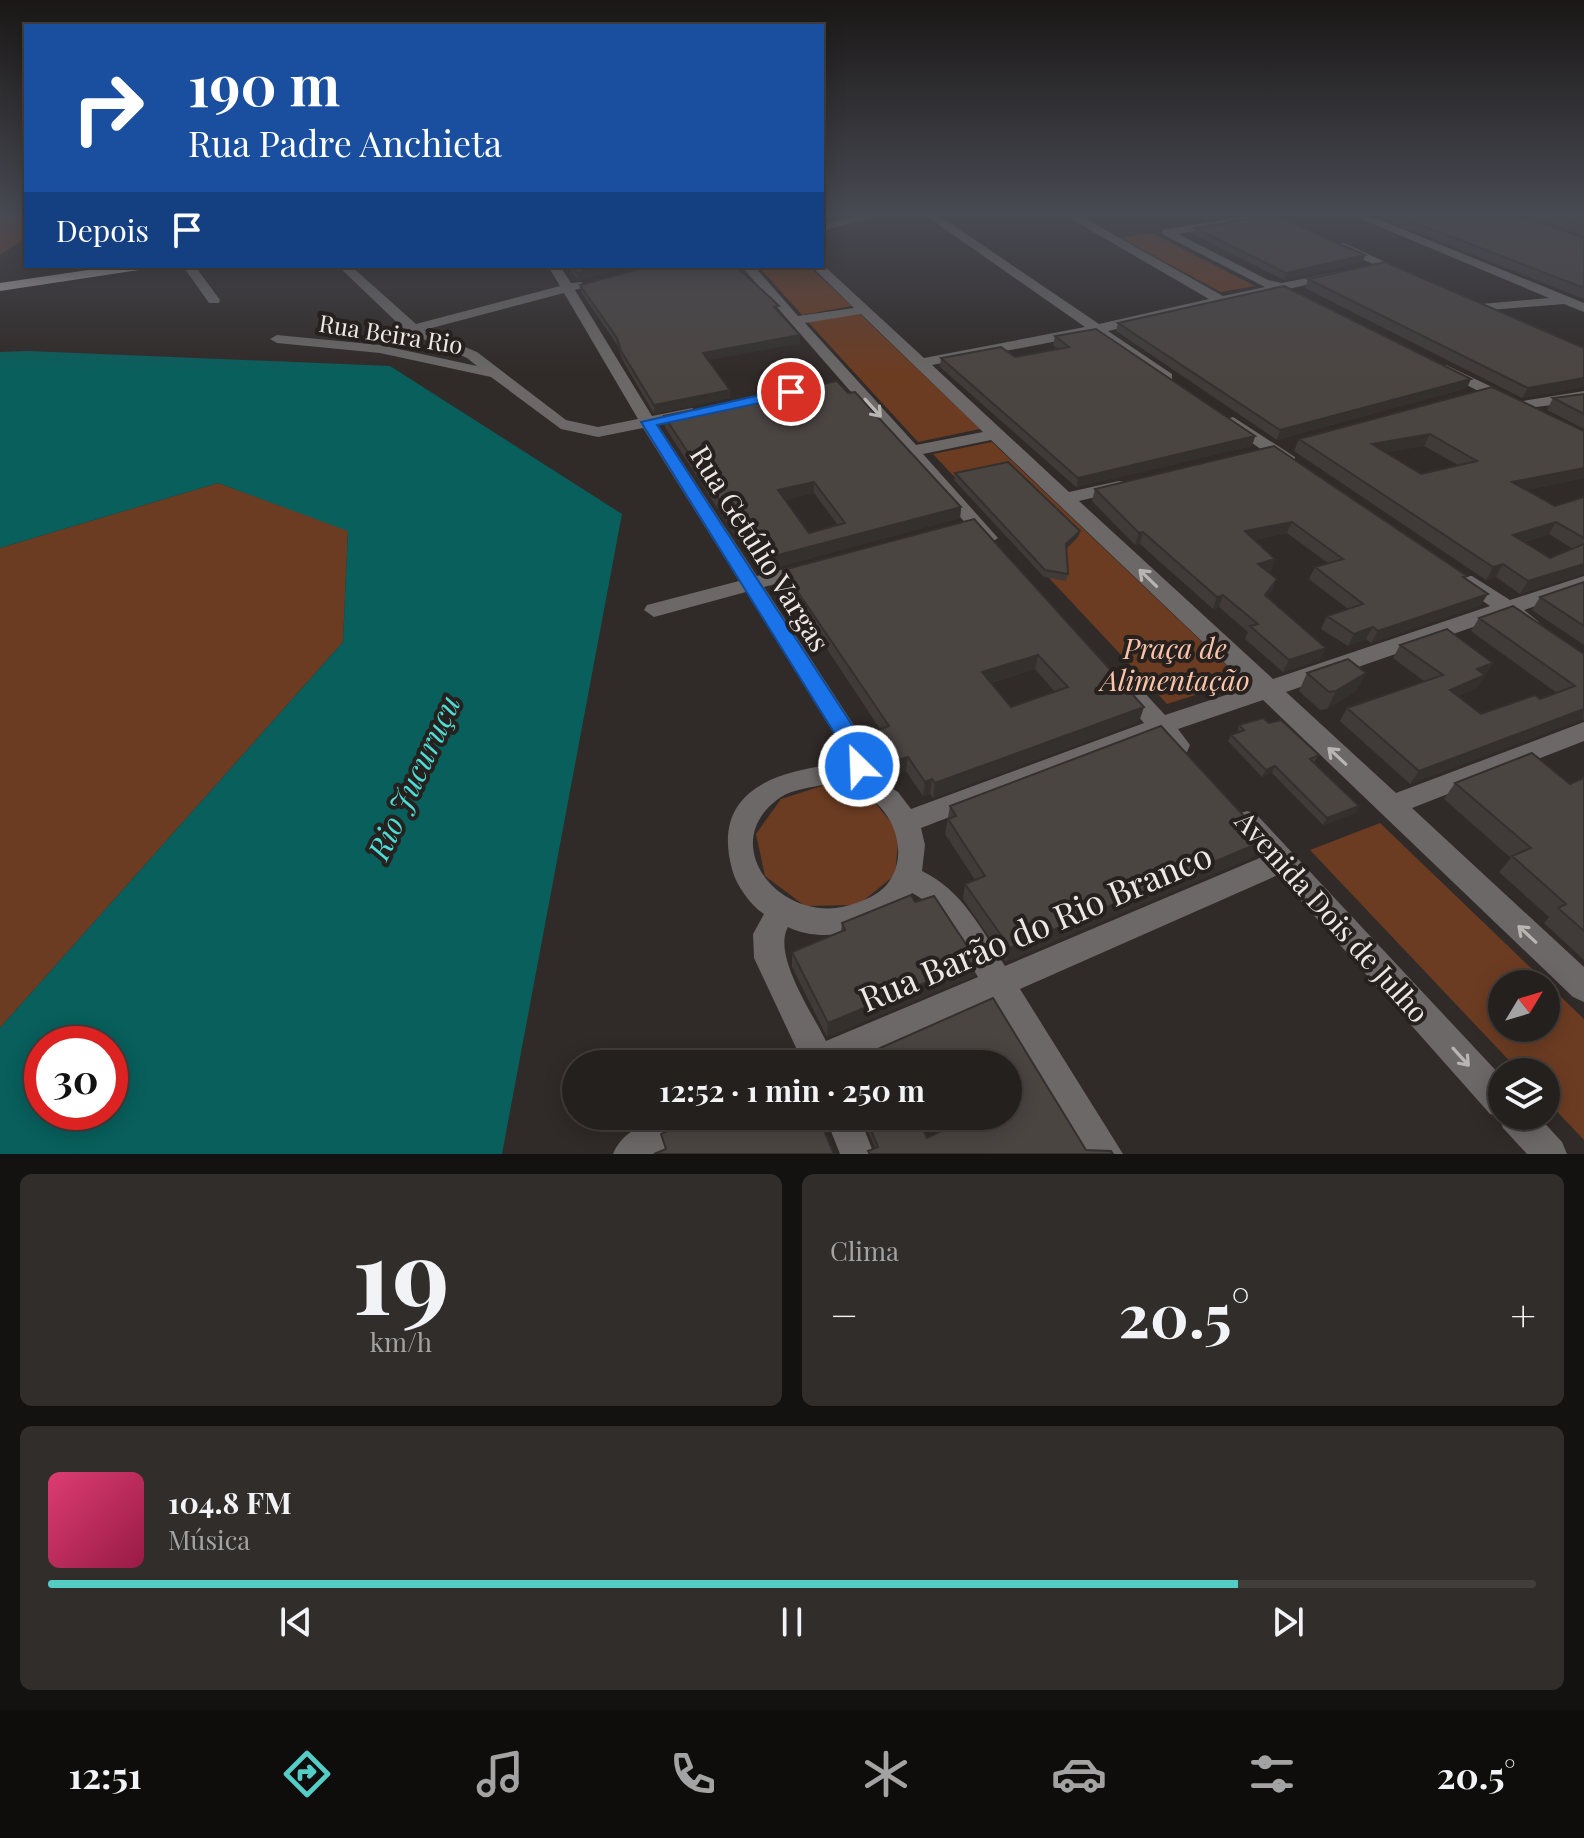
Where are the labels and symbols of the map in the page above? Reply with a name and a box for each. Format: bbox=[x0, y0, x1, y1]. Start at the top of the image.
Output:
street label: Rua Beira Rio bbox=[317, 306, 465, 360]
pin bbox=[757, 358, 825, 426]
one-way arrow bbox=[864, 397, 882, 417]
street label: Rua Getúlio Vargas bbox=[683, 438, 839, 658]
one-way arrow bbox=[1138, 570, 1158, 588]
park label: Praça de Alimentação bbox=[1097, 629, 1250, 698]
water label: Rio Jucuruçu bbox=[357, 688, 469, 867]
position arrow bbox=[817, 724, 901, 808]
one-way arrow bbox=[1327, 747, 1347, 766]
street label: Avenida Dois de Julho bbox=[1227, 802, 1438, 1030]
street label: Rua Barão do Rio Branco bbox=[852, 831, 1218, 1021]
one-way arrow bbox=[1517, 924, 1537, 943]
north arrow bbox=[1488, 970, 1560, 1042]
speed limit sign: 30 bbox=[24, 1026, 128, 1130]
one-way arrow bbox=[1452, 1047, 1470, 1067]

